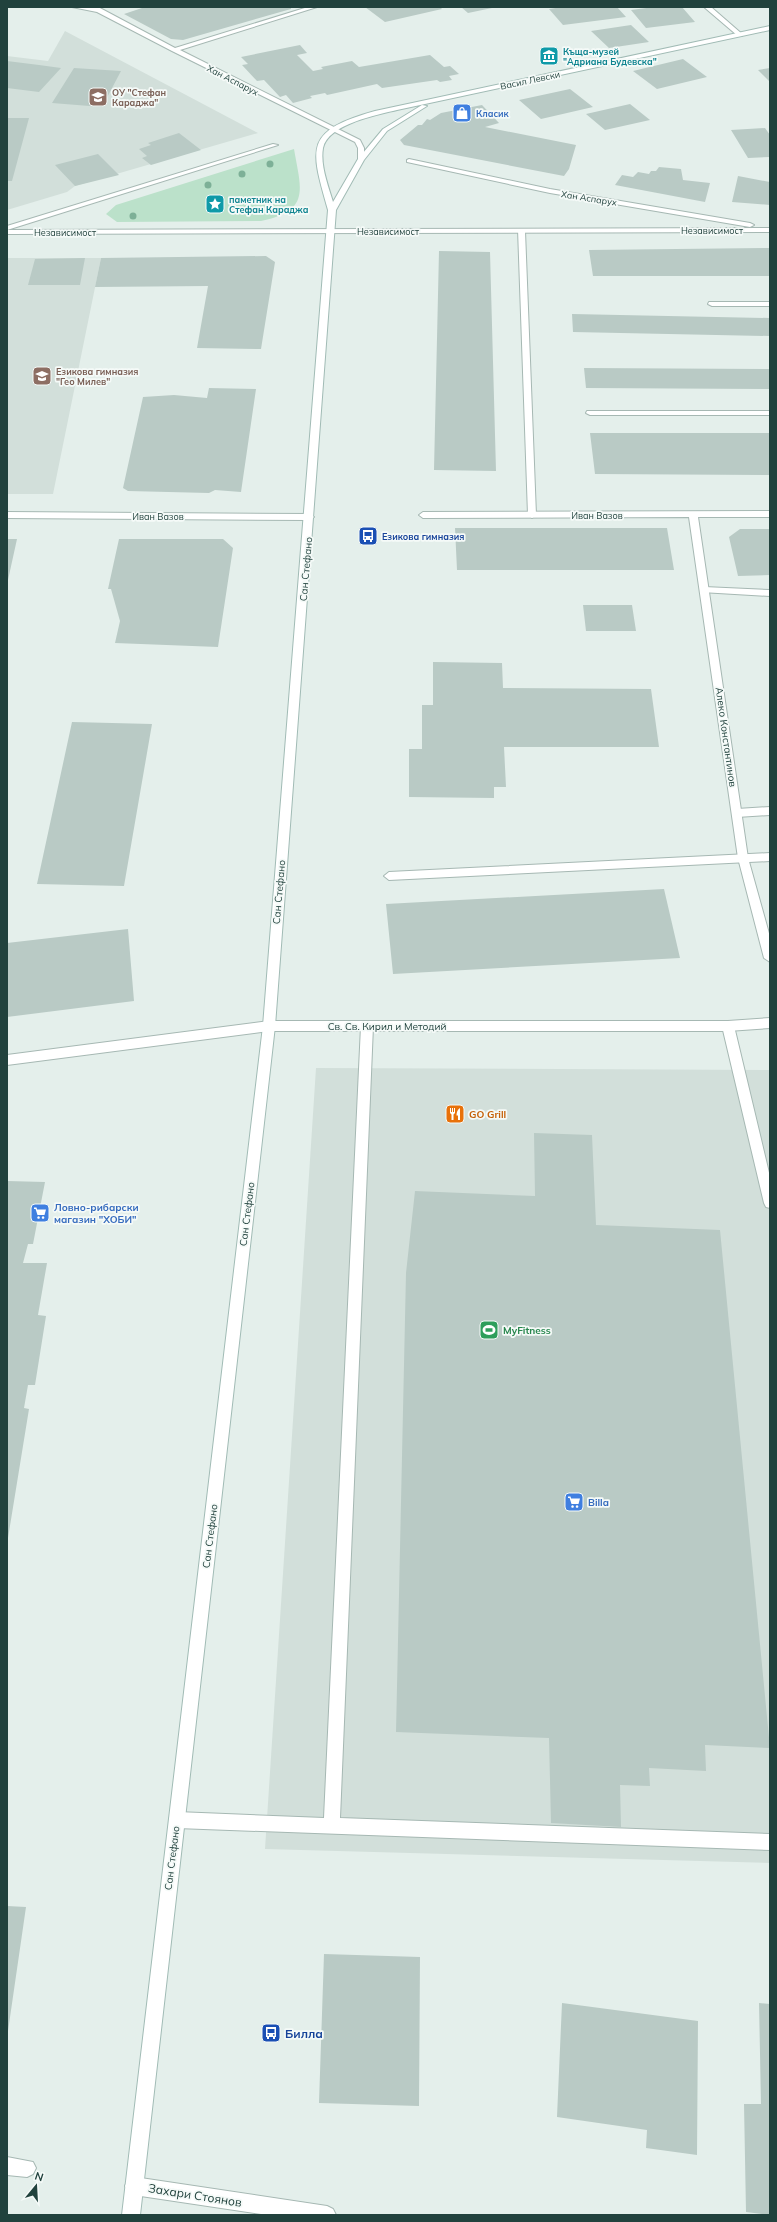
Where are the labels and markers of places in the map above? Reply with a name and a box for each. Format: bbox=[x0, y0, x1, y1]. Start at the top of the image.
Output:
museum icon: Къща-музей "Адриана Будевска" bbox=[538, 45, 560, 67]
place label: Къща-музей "Адриана Будевска" bbox=[563, 46, 657, 68]
school or university icon: ОУ "Стефан Караджа" bbox=[87, 86, 109, 108]
place label: ОУ "Стефан Караджа" bbox=[112, 87, 166, 108]
shop icon: Класик bbox=[451, 102, 473, 124]
place label: Класик bbox=[476, 108, 510, 119]
place icon: паметник на Стефан Караджа bbox=[204, 193, 226, 215]
place label: паметник на Стефан Караджа bbox=[229, 194, 309, 215]
school or university icon: Езикова гимназия "Гео Милев" bbox=[31, 365, 53, 387]
place label: Езикова гимназия "Гео Милев" bbox=[56, 366, 138, 387]
bus stop icon: Езикова гимназия bbox=[357, 525, 379, 547]
place label: Езикова гимназия bbox=[382, 531, 464, 542]
restaurant icon: GO Grill bbox=[444, 1103, 466, 1125]
place label: GO Grill bbox=[469, 1108, 506, 1121]
place label: Ловно-рибарски магазин "ХОБИ" bbox=[54, 1201, 139, 1226]
supermarket icon: Ловно-рибарски магазин "ХОБИ" bbox=[29, 1202, 51, 1224]
sports icon: MyFitness bbox=[478, 1319, 500, 1341]
place label: MyFitness bbox=[503, 1324, 551, 1337]
supermarket icon: Billa bbox=[563, 1491, 585, 1513]
place label: Billa bbox=[588, 1496, 609, 1509]
bus stop icon: Билла bbox=[260, 2022, 282, 2044]
place label: Билла bbox=[285, 2026, 323, 2041]

